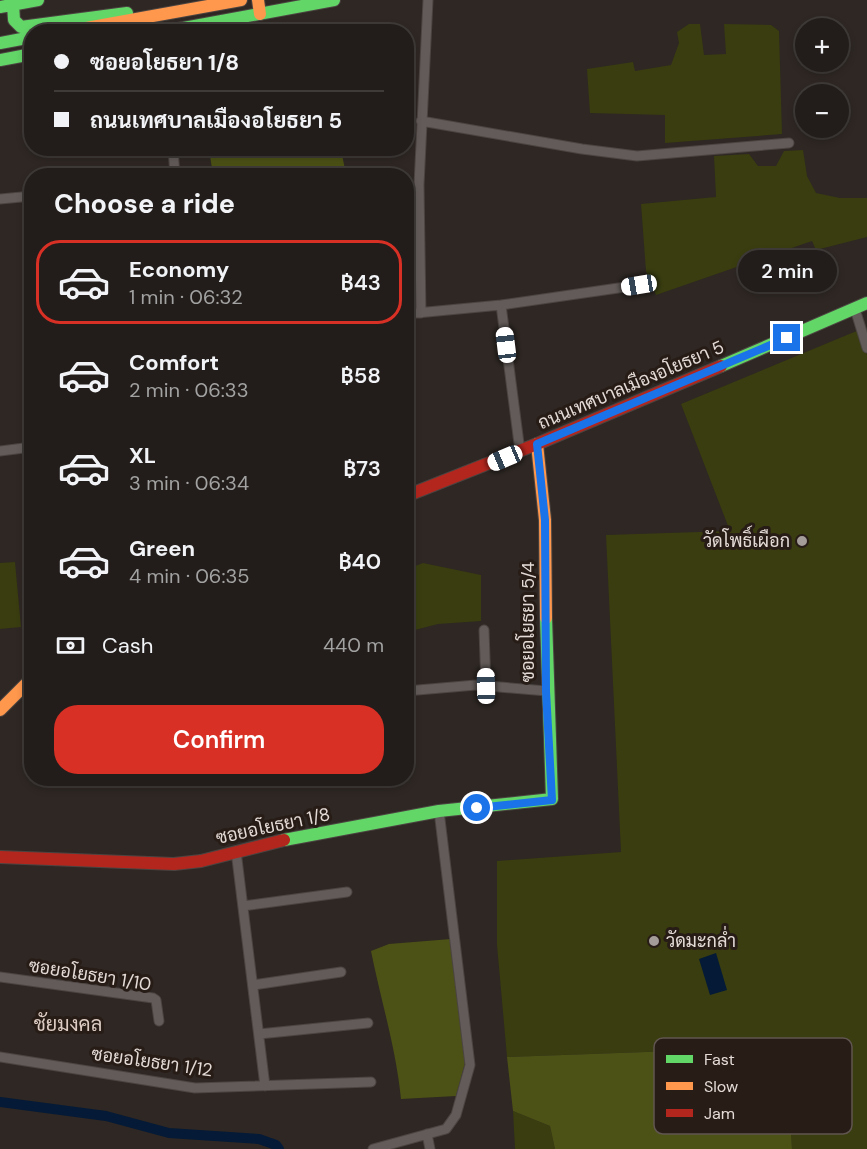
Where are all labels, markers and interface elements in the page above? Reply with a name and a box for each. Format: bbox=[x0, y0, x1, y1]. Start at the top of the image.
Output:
map controls bbox=[795, 18, 849, 138]
button: + bbox=[795, 18, 849, 72]
text: ซอยอโยธยา 1/8 bbox=[90, 48, 239, 77]
button: − bbox=[795, 84, 849, 138]
text: ถนนเทศบาลเมืองอโยธยา 5 bbox=[90, 106, 342, 135]
text: Choose a ride bbox=[54, 186, 235, 221]
callout: 2 min bbox=[738, 251, 836, 293]
icon: car bbox=[57, 255, 111, 309]
text: Economy bbox=[129, 255, 229, 284]
text: 2 min bbox=[761, 258, 814, 284]
text: ฿43 bbox=[341, 268, 381, 297]
car bbox=[620, 273, 658, 297]
text: 1 min · 06:32 bbox=[129, 284, 243, 310]
route end bbox=[773, 324, 800, 351]
car bbox=[495, 326, 517, 364]
street label: ถนนเทศบาลเมืองอโยธยา 5 bbox=[534, 334, 728, 435]
icon: car bbox=[57, 348, 111, 402]
text: Comfort bbox=[129, 348, 219, 377]
text: ฿58 bbox=[340, 361, 381, 390]
text: 2 min · 06:33 bbox=[129, 377, 248, 403]
icon: car bbox=[57, 441, 111, 495]
text: XL bbox=[129, 441, 156, 470]
car bbox=[485, 443, 525, 473]
text: ฿73 bbox=[343, 454, 381, 483]
text: 3 min · 06:34 bbox=[129, 470, 249, 496]
place label: วัดโพธิ์เผือก bbox=[703, 525, 790, 553]
icon: car bbox=[57, 534, 111, 588]
text: Green bbox=[129, 534, 195, 563]
marker: วัดโพธิ์เผือก bbox=[795, 534, 809, 548]
text: ฿40 bbox=[338, 547, 381, 576]
street label: ซอยอโยธยา 5/4 bbox=[515, 562, 540, 682]
text: 4 min · 06:35 bbox=[129, 563, 249, 589]
icon: cash bbox=[54, 629, 87, 662]
text: Cash bbox=[102, 631, 153, 660]
text: 440 m bbox=[323, 632, 384, 658]
car bbox=[477, 668, 495, 704]
button: Confirm bbox=[54, 705, 384, 774]
route start bbox=[463, 794, 490, 821]
street label: ซอยอโยธยา 1/8 bbox=[213, 801, 332, 850]
place label: วัดมะกล่ำ bbox=[666, 926, 736, 953]
marker: วัดมะกล่ำ bbox=[647, 934, 661, 948]
street label: ซอยอโยธยา 1/10 bbox=[27, 952, 153, 997]
district label: ชัยมงคล bbox=[34, 1011, 102, 1037]
legend bbox=[654, 1038, 852, 1134]
street label: ซอยอโยธยา 1/12 bbox=[90, 1041, 214, 1082]
text: Fast bbox=[704, 1049, 735, 1070]
text: Slow bbox=[704, 1076, 738, 1097]
text: Jam bbox=[704, 1103, 735, 1124]

